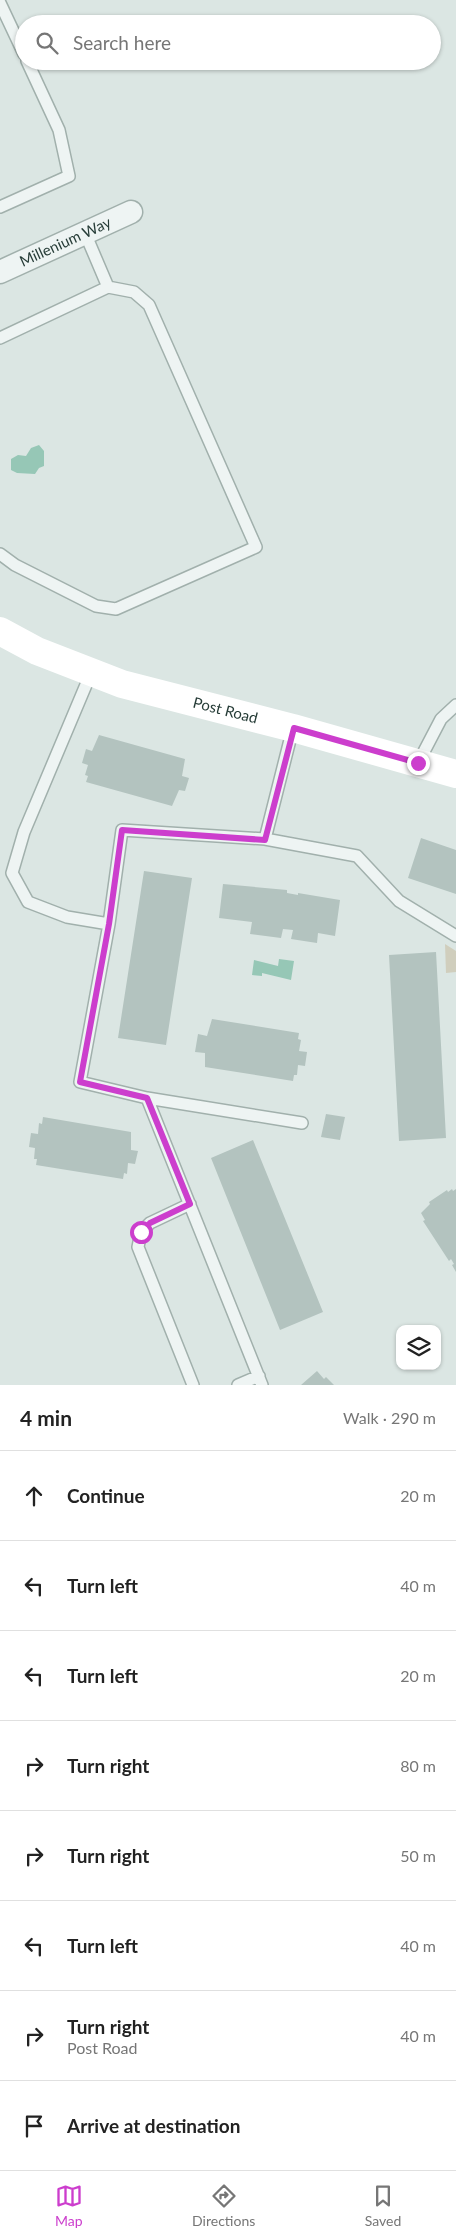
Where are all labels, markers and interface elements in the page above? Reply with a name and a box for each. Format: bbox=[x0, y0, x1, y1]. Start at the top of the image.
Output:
search box bbox=[15, 15, 441, 70]
icon: search bbox=[33, 29, 61, 57]
text: Search here bbox=[73, 31, 171, 54]
street label: Millenium Way bbox=[17, 212, 114, 270]
street label: Post Road bbox=[191, 693, 260, 727]
route end bbox=[407, 752, 430, 775]
route start bbox=[130, 1221, 153, 1244]
map controls bbox=[396, 1325, 441, 1370]
button: layers bbox=[396, 1325, 441, 1370]
text: 4 min bbox=[20, 1405, 72, 1430]
text: Walk · 290 m bbox=[343, 1408, 436, 1427]
icon: ahead bbox=[20, 1482, 48, 1510]
text: Continue bbox=[67, 1484, 145, 1507]
text: 20 m bbox=[400, 1486, 436, 1505]
icon: left bbox=[20, 1572, 48, 1600]
text: Turn left bbox=[67, 1574, 138, 1597]
text: 40 m bbox=[400, 1576, 436, 1595]
icon: left bbox=[20, 1662, 48, 1690]
text: Turn left bbox=[67, 1664, 138, 1687]
text: 20 m bbox=[400, 1666, 436, 1685]
icon: right bbox=[20, 1752, 48, 1780]
text: Turn right bbox=[67, 1754, 149, 1777]
text: 80 m bbox=[400, 1756, 436, 1775]
icon: right bbox=[20, 1842, 48, 1870]
text: Turn right bbox=[67, 1844, 149, 1867]
text: 50 m bbox=[400, 1846, 436, 1865]
icon: left bbox=[20, 1932, 48, 1960]
text: Turn left bbox=[67, 1934, 138, 1957]
text: 40 m bbox=[400, 1936, 436, 1955]
text: Turn right bbox=[67, 2015, 149, 2038]
icon: right bbox=[20, 2022, 48, 2050]
text: 40 m bbox=[400, 2026, 436, 2045]
text: Post Road bbox=[67, 2038, 138, 2057]
icon: arrive bbox=[20, 2112, 48, 2140]
text: Arrive at destination bbox=[67, 2114, 240, 2137]
tab: Map bbox=[55, 2182, 83, 2229]
tab: Directions bbox=[192, 2182, 255, 2229]
tab: Saved bbox=[365, 2182, 401, 2229]

